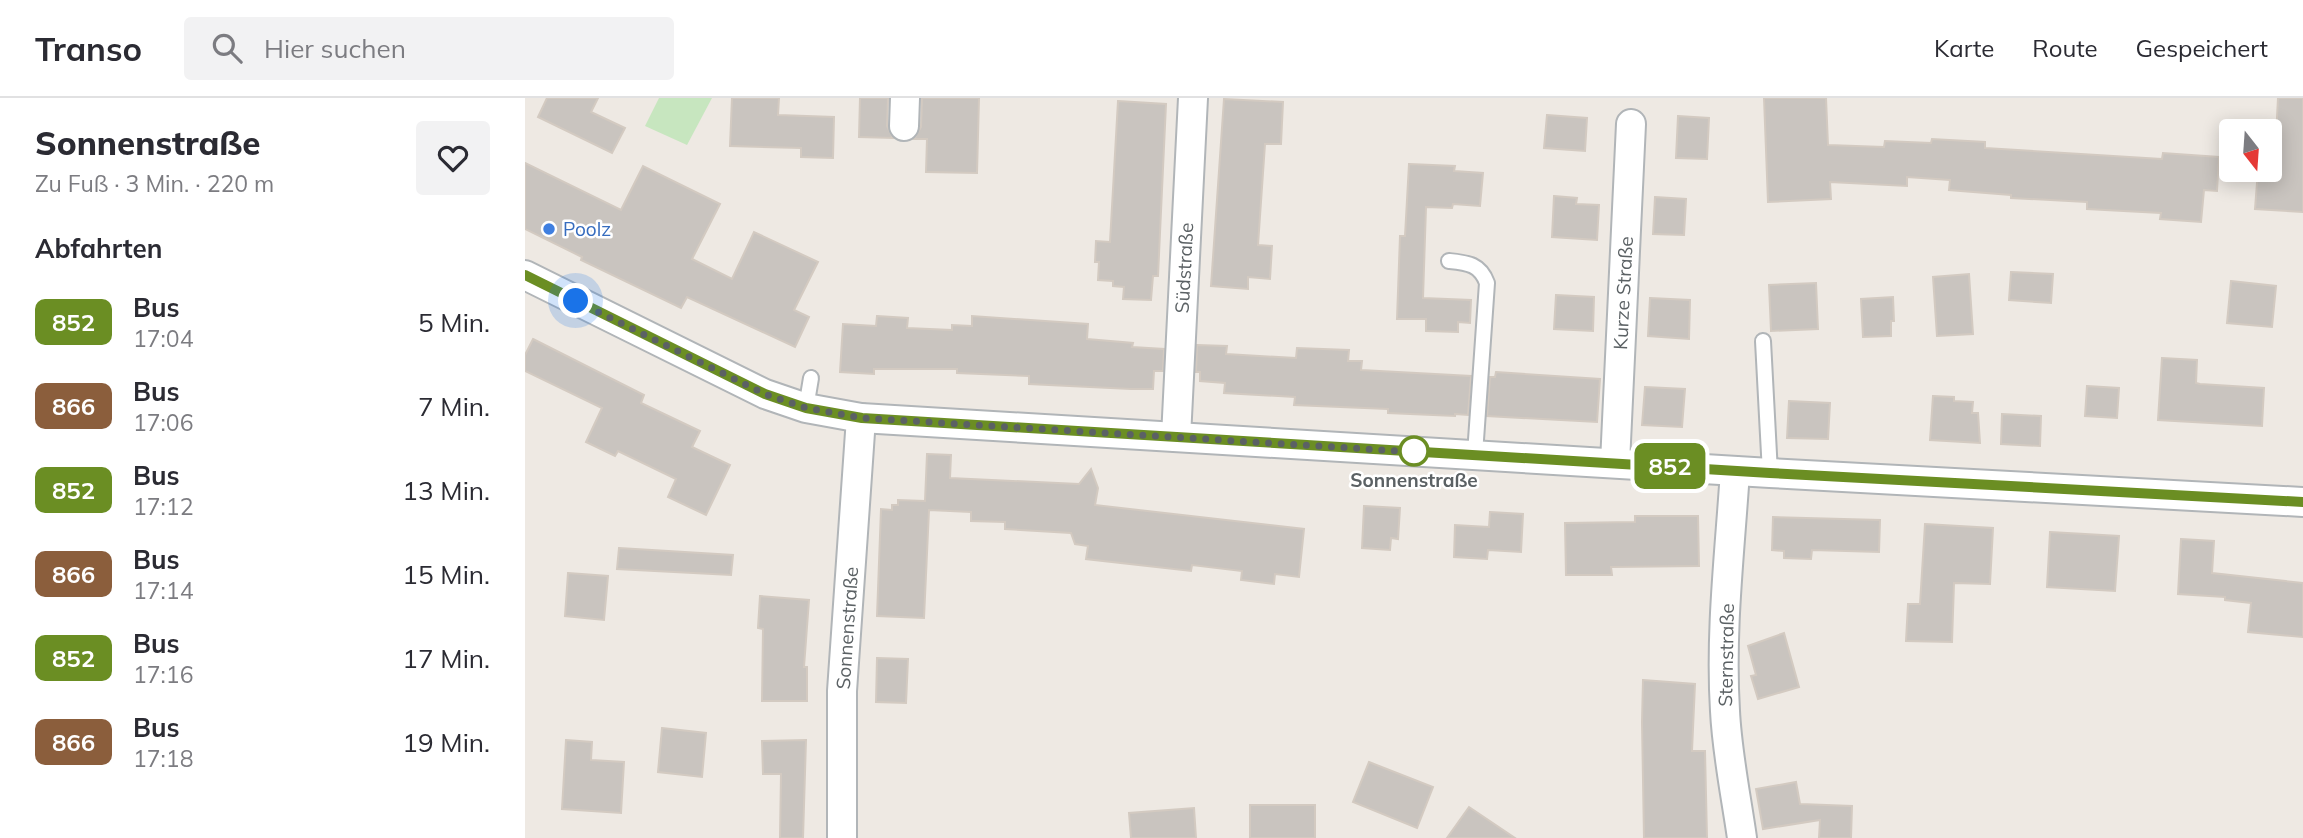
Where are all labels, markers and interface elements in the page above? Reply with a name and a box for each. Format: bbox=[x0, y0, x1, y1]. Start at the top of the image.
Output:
search box bbox=[184, 17, 674, 80]
text: Transo bbox=[35, 28, 142, 69]
icon: search bbox=[208, 29, 246, 67]
text: Hier suchen bbox=[264, 32, 406, 65]
text: Karte bbox=[1934, 33, 1994, 63]
text: Route bbox=[2032, 33, 2098, 63]
text: Gespeichert bbox=[2136, 33, 2268, 63]
north arrow bbox=[2219, 119, 2282, 182]
map controls bbox=[2219, 119, 2282, 182]
button: heart bbox=[416, 121, 490, 195]
text: Sonnenstraße bbox=[35, 122, 260, 163]
text: Zu Fuß · 3 Min. · 220 m bbox=[35, 169, 274, 198]
place label: Poolz bbox=[563, 217, 611, 241]
marker: Poolz bbox=[541, 221, 557, 237]
street label: Südstraße bbox=[1170, 222, 1198, 314]
text: Abfahrten bbox=[35, 232, 162, 265]
street label: Kurze Straße bbox=[1608, 236, 1638, 350]
your location bbox=[558, 283, 593, 318]
text: Bus bbox=[133, 291, 179, 324]
text: 5 Min. bbox=[418, 306, 490, 339]
text: 852 bbox=[52, 307, 95, 337]
text: 17:04 bbox=[133, 324, 193, 353]
text: Bus bbox=[133, 375, 179, 408]
text: 7 Min. bbox=[418, 390, 490, 423]
text: 866 bbox=[52, 391, 95, 421]
text: 17:06 bbox=[133, 408, 193, 437]
marker: Sonnenstraße bbox=[1399, 436, 1429, 466]
line badge: 852 bbox=[1630, 443, 1710, 489]
text: 852 bbox=[1648, 451, 1692, 481]
text: Bus bbox=[133, 459, 179, 492]
place label: Sonnenstraße bbox=[1350, 468, 1478, 492]
text: 13 Min. bbox=[402, 474, 490, 507]
text: 852 bbox=[52, 475, 95, 505]
text: 17:12 bbox=[133, 492, 193, 521]
text: Bus bbox=[133, 543, 179, 576]
text: 15 Min. bbox=[402, 558, 490, 591]
text: 866 bbox=[52, 559, 95, 589]
street label: Sonnenstraße bbox=[831, 566, 863, 690]
text: 17:14 bbox=[133, 576, 193, 605]
street label: Sternstraße bbox=[1713, 603, 1739, 707]
text: Bus bbox=[133, 627, 179, 660]
text: 17 Min. bbox=[402, 642, 490, 675]
text: 852 bbox=[52, 643, 95, 673]
text: 17:16 bbox=[133, 660, 193, 689]
text: Bus bbox=[133, 711, 179, 744]
text: 19 Min. bbox=[402, 726, 490, 759]
text: 866 bbox=[52, 727, 95, 757]
text: 17:18 bbox=[133, 744, 193, 773]

